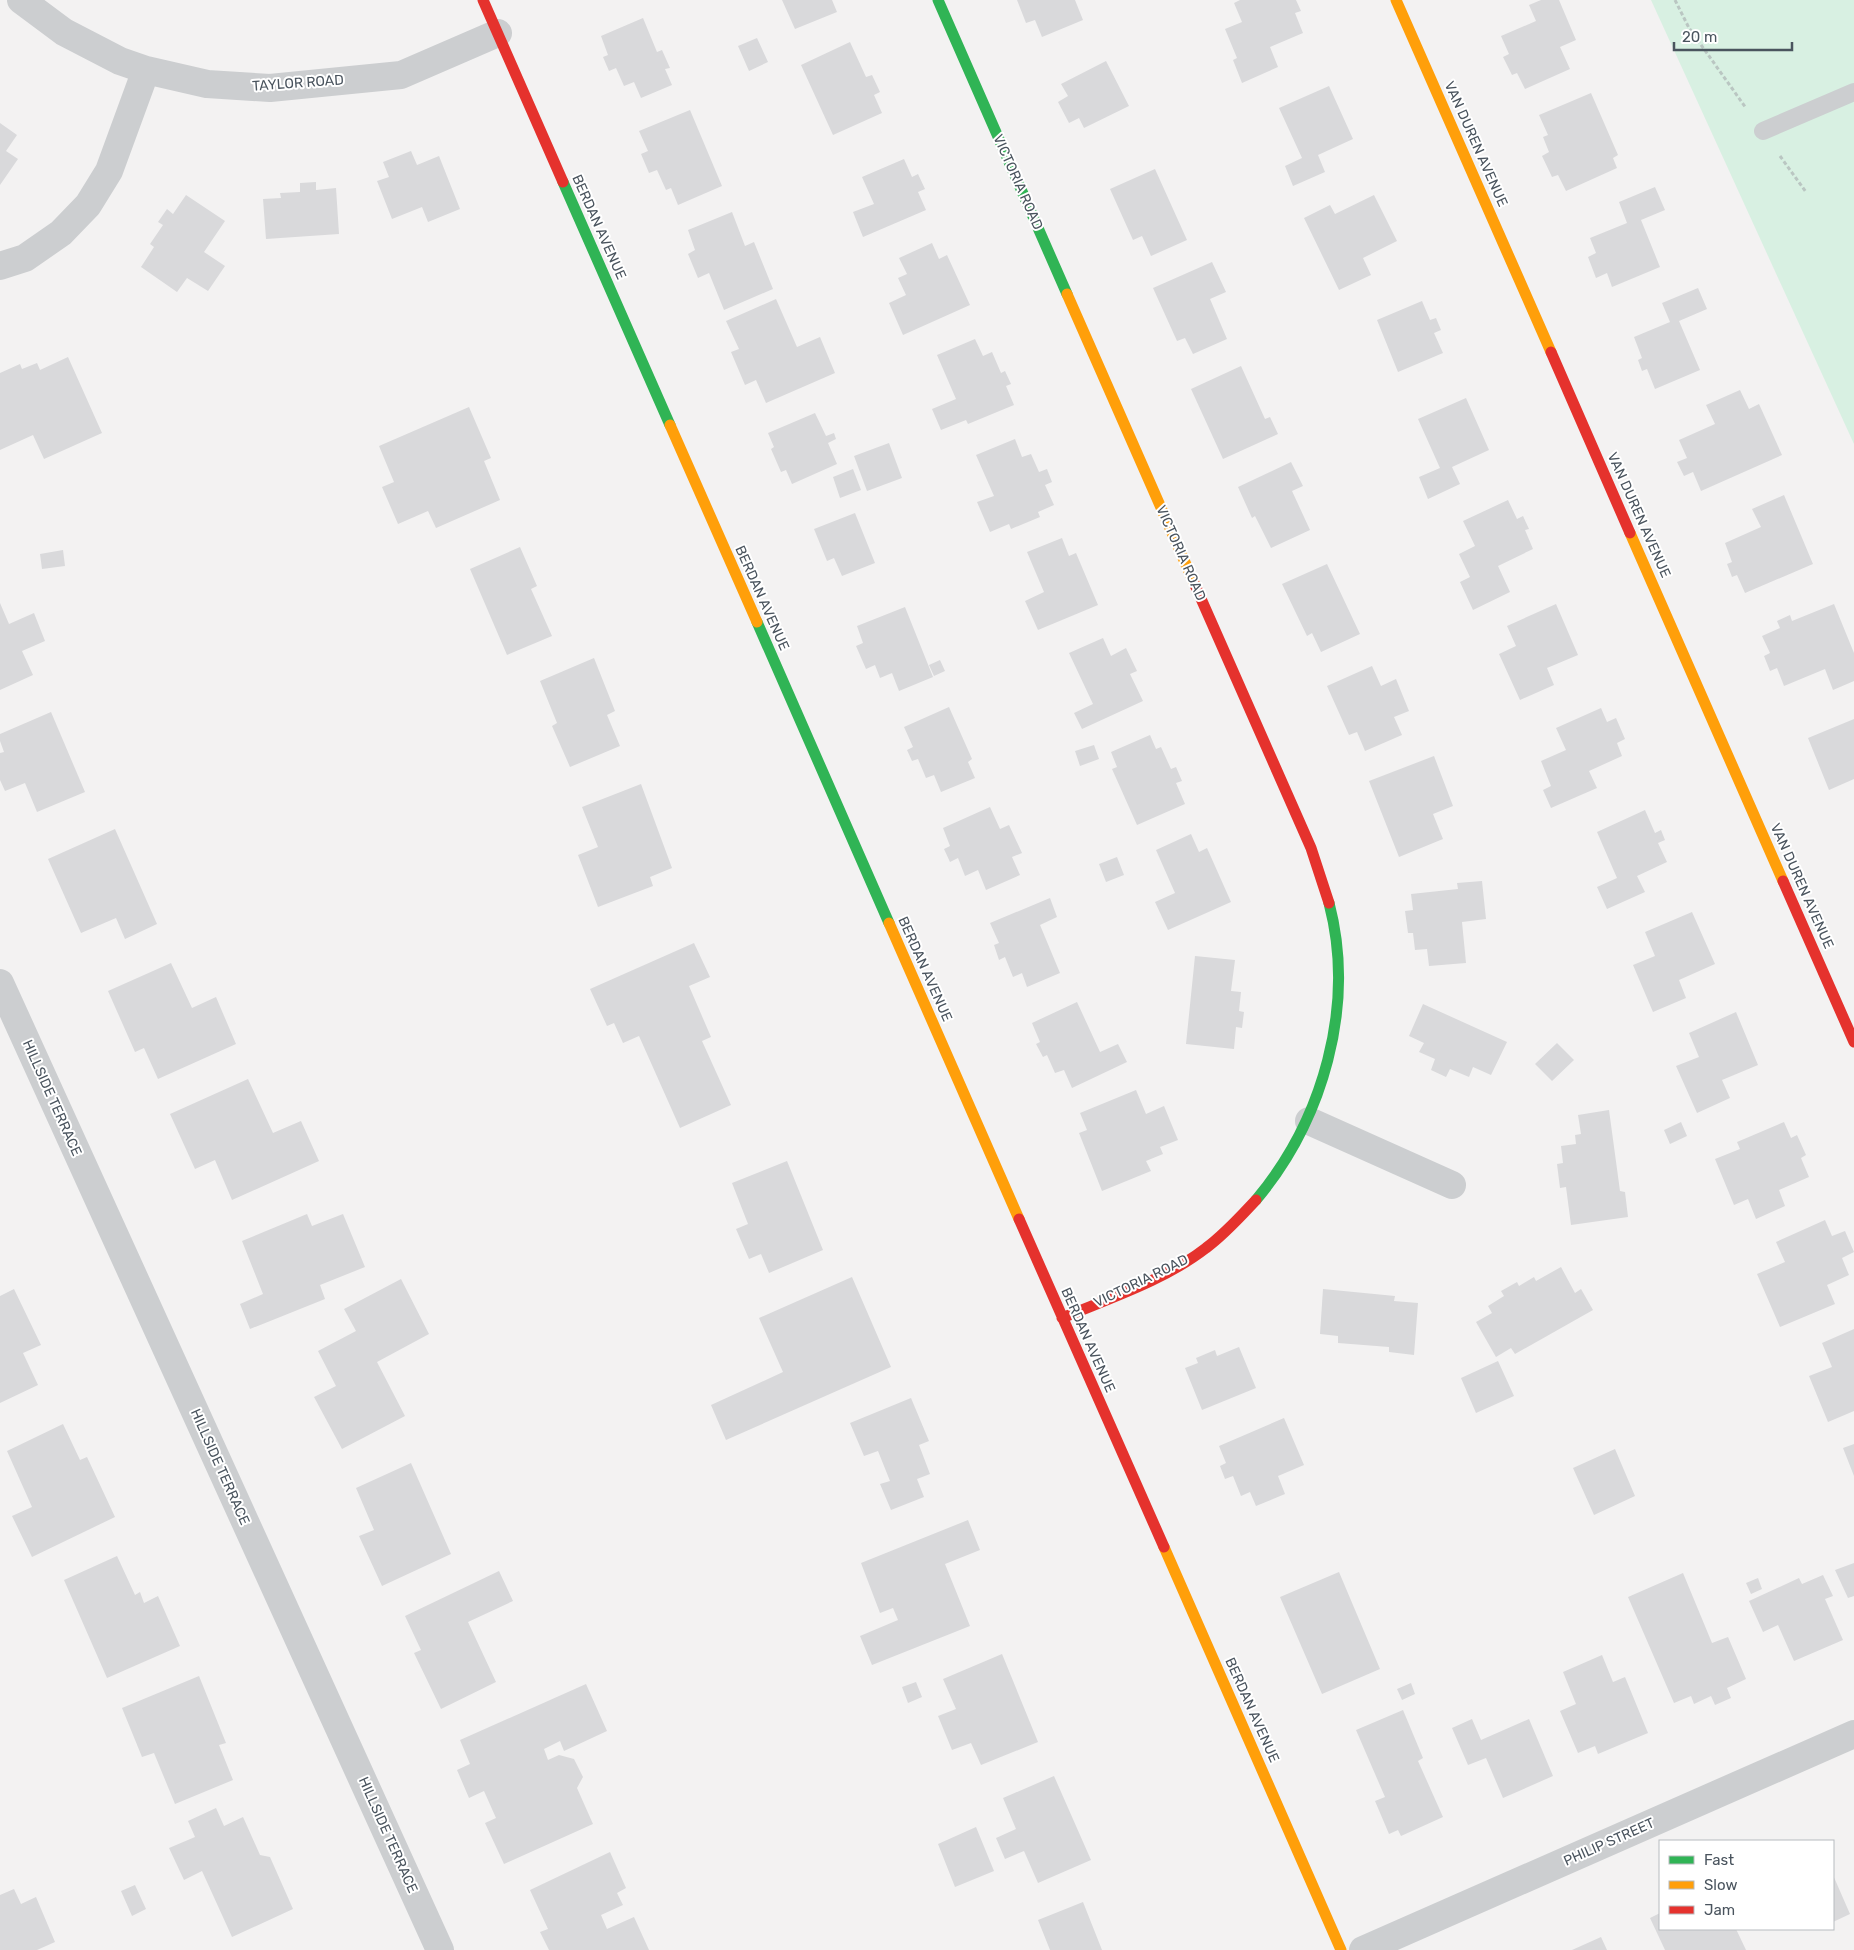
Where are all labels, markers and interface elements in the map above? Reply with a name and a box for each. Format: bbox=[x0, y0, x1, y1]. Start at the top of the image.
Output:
scale bar bbox=[1674, 20, 1792, 52]
text: 20 m bbox=[1682, 28, 1717, 46]
street label: TAYLOR ROAD bbox=[252, 71, 344, 95]
street label: VAN DUREN AVENUE bbox=[1441, 79, 1511, 209]
street label: VICTORIA ROAD bbox=[989, 132, 1047, 232]
street label: BERDAN AVENUE bbox=[568, 172, 630, 282]
street label: VAN DUREN AVENUE bbox=[1604, 450, 1674, 580]
street label: VICTORIA ROAD bbox=[1152, 503, 1210, 603]
street label: BERDAN AVENUE bbox=[731, 543, 793, 653]
street label: VAN DUREN AVENUE bbox=[1767, 821, 1837, 951]
street label: BERDAN AVENUE bbox=[894, 914, 956, 1024]
street label: HILLSIDE TERRACE bbox=[19, 1037, 85, 1159]
street label: VICTORIA ROAD bbox=[1091, 1251, 1191, 1311]
street label: BERDAN AVENUE bbox=[1057, 1285, 1119, 1395]
street label: HILLSIDE TERRACE bbox=[187, 1406, 253, 1528]
street label: BERDAN AVENUE bbox=[1221, 1655, 1283, 1765]
street label: HILLSIDE TERRACE bbox=[355, 1774, 421, 1896]
street label: PHILIP STREET bbox=[1561, 1814, 1657, 1870]
legend bbox=[1659, 1840, 1834, 1930]
text: Fast bbox=[1704, 1851, 1734, 1869]
text: Slow bbox=[1704, 1876, 1737, 1894]
text: Jam bbox=[1704, 1901, 1735, 1919]

